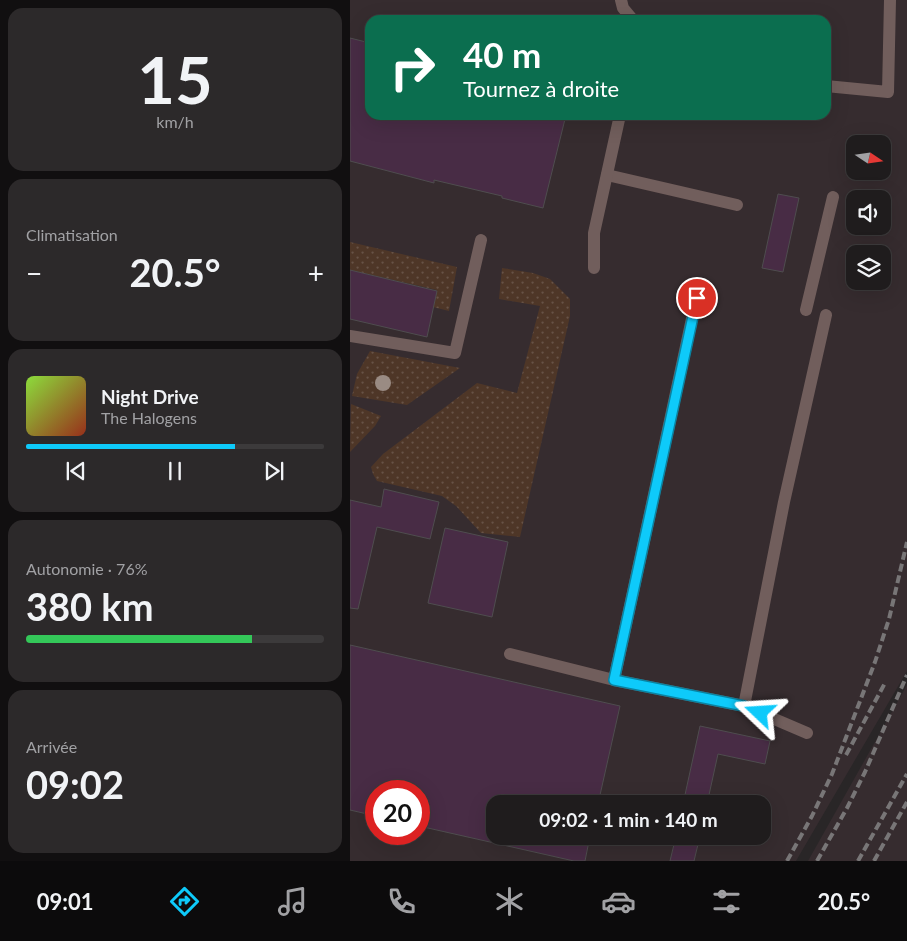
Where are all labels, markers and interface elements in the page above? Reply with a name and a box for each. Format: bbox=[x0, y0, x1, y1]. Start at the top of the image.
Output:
text: 40 m bbox=[463, 33, 541, 75]
icon: right bbox=[380, 35, 445, 100]
text: 15 bbox=[137, 40, 213, 118]
text: Tournez à droite bbox=[463, 75, 619, 102]
text: km/h bbox=[156, 112, 194, 131]
north arrow bbox=[846, 135, 891, 180]
map controls bbox=[846, 135, 891, 290]
button: sound bbox=[846, 190, 891, 235]
text: Climatisation bbox=[26, 225, 118, 244]
button: layers bbox=[846, 245, 891, 290]
text: 20.5° bbox=[130, 249, 220, 295]
text: − bbox=[26, 256, 42, 290]
text: + bbox=[308, 256, 324, 290]
pin bbox=[676, 277, 718, 319]
icon: arrive bbox=[683, 284, 711, 312]
text: Night Drive bbox=[101, 385, 199, 408]
text: The Halogens bbox=[101, 408, 197, 427]
icon: previous bbox=[62, 457, 90, 485]
icon: pause bbox=[161, 457, 189, 485]
icon: next bbox=[260, 457, 288, 485]
text: Autonomie · 76% bbox=[26, 559, 148, 578]
text: 380 km bbox=[26, 583, 154, 629]
position arrow bbox=[733, 686, 785, 738]
text: Arrivée bbox=[26, 737, 77, 756]
text: 09:02 bbox=[26, 761, 124, 807]
speed limit sign: 20 bbox=[365, 780, 430, 845]
text: 09:02 · 1 min · 140 m bbox=[539, 808, 718, 831]
icon: directions bbox=[167, 884, 202, 919]
icon: music bbox=[275, 884, 310, 919]
icon: phone bbox=[384, 884, 419, 919]
icon: climate bbox=[492, 884, 527, 919]
icon: car bbox=[601, 884, 636, 919]
icon: filters bbox=[709, 884, 744, 919]
text: 09:01 bbox=[37, 888, 93, 915]
text: 20.5° bbox=[818, 888, 870, 915]

